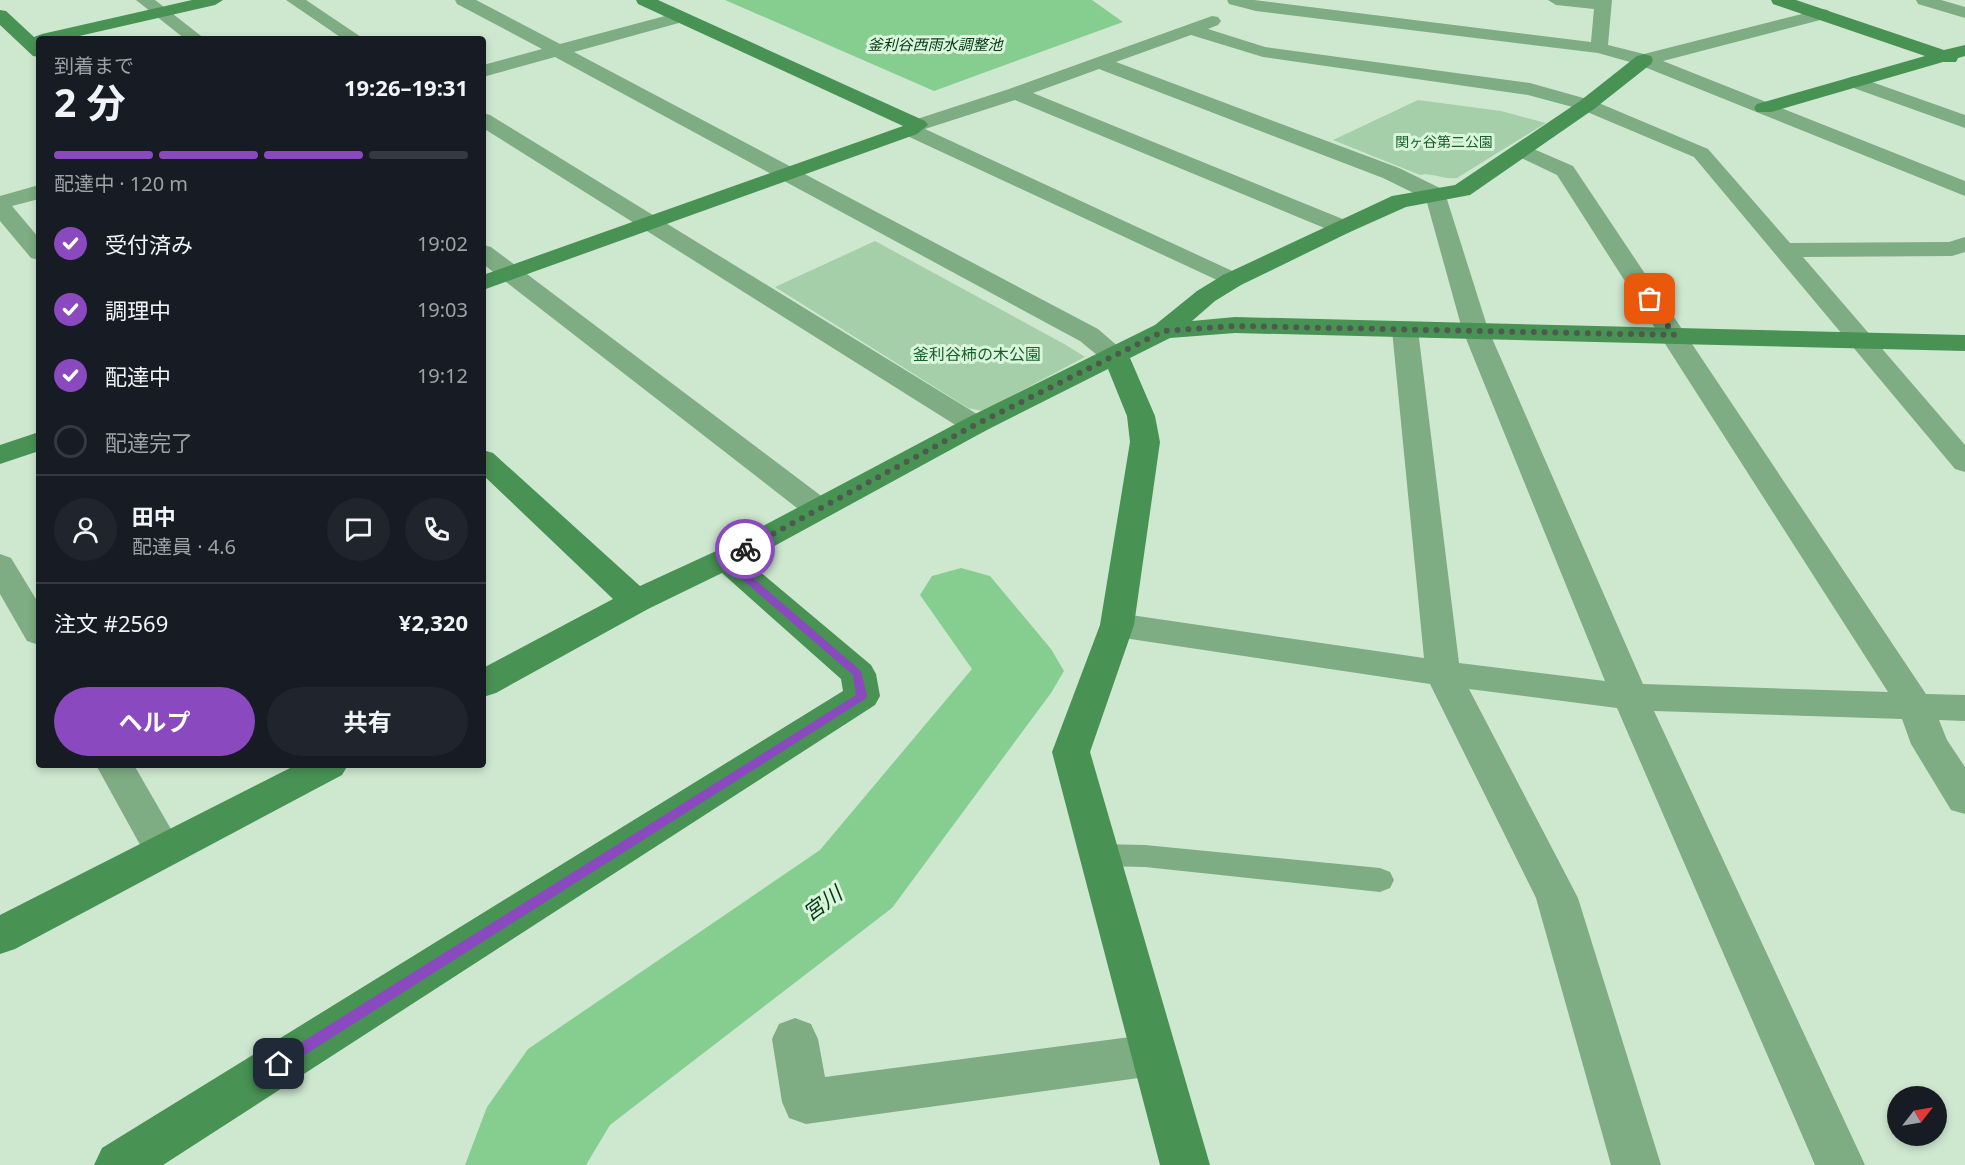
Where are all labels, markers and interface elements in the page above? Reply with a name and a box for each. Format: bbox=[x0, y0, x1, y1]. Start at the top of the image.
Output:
water label: 釜利谷西雨水調整池 bbox=[867, 34, 1004, 54]
text: 到着まで bbox=[54, 52, 134, 79]
text: 19:26–19:31 bbox=[344, 72, 468, 102]
text: 2 分 bbox=[54, 75, 125, 128]
park label: 関ヶ谷第二公園 bbox=[1395, 132, 1493, 151]
text: 配達中 · 120 m bbox=[54, 170, 188, 197]
icon: check bbox=[54, 227, 87, 260]
text: 受付済み bbox=[105, 229, 193, 259]
text: 19:02 bbox=[417, 230, 468, 257]
pin bbox=[1624, 273, 1675, 324]
icon: bag bbox=[1633, 282, 1666, 315]
icon: check bbox=[54, 293, 87, 326]
text: 調理中 bbox=[105, 295, 171, 325]
text: 19:03 bbox=[417, 296, 468, 323]
park label: 釜利谷柿の木公園 bbox=[913, 343, 1041, 365]
icon: check bbox=[54, 359, 87, 392]
text: 配達中 bbox=[105, 361, 171, 391]
text: 19:12 bbox=[417, 362, 468, 389]
text: 配達完了 bbox=[105, 427, 193, 457]
button: person bbox=[54, 498, 117, 561]
button: chat bbox=[327, 498, 390, 561]
button: phone bbox=[405, 498, 468, 561]
text: 田中 bbox=[132, 501, 176, 531]
courier bbox=[715, 519, 775, 579]
text: 配達員 · 4.6 bbox=[132, 533, 236, 560]
icon: bike bbox=[729, 533, 762, 566]
text: ¥2,320 bbox=[399, 607, 468, 637]
text: 注文 #2569 bbox=[54, 608, 168, 638]
button: ヘルプ bbox=[54, 687, 255, 756]
button: 共有 bbox=[267, 687, 468, 756]
water label: 宮川 bbox=[797, 878, 849, 927]
pin bbox=[253, 1038, 304, 1089]
icon: home bbox=[262, 1047, 295, 1080]
north arrow bbox=[1887, 1086, 1947, 1146]
map controls bbox=[1887, 1086, 1947, 1146]

